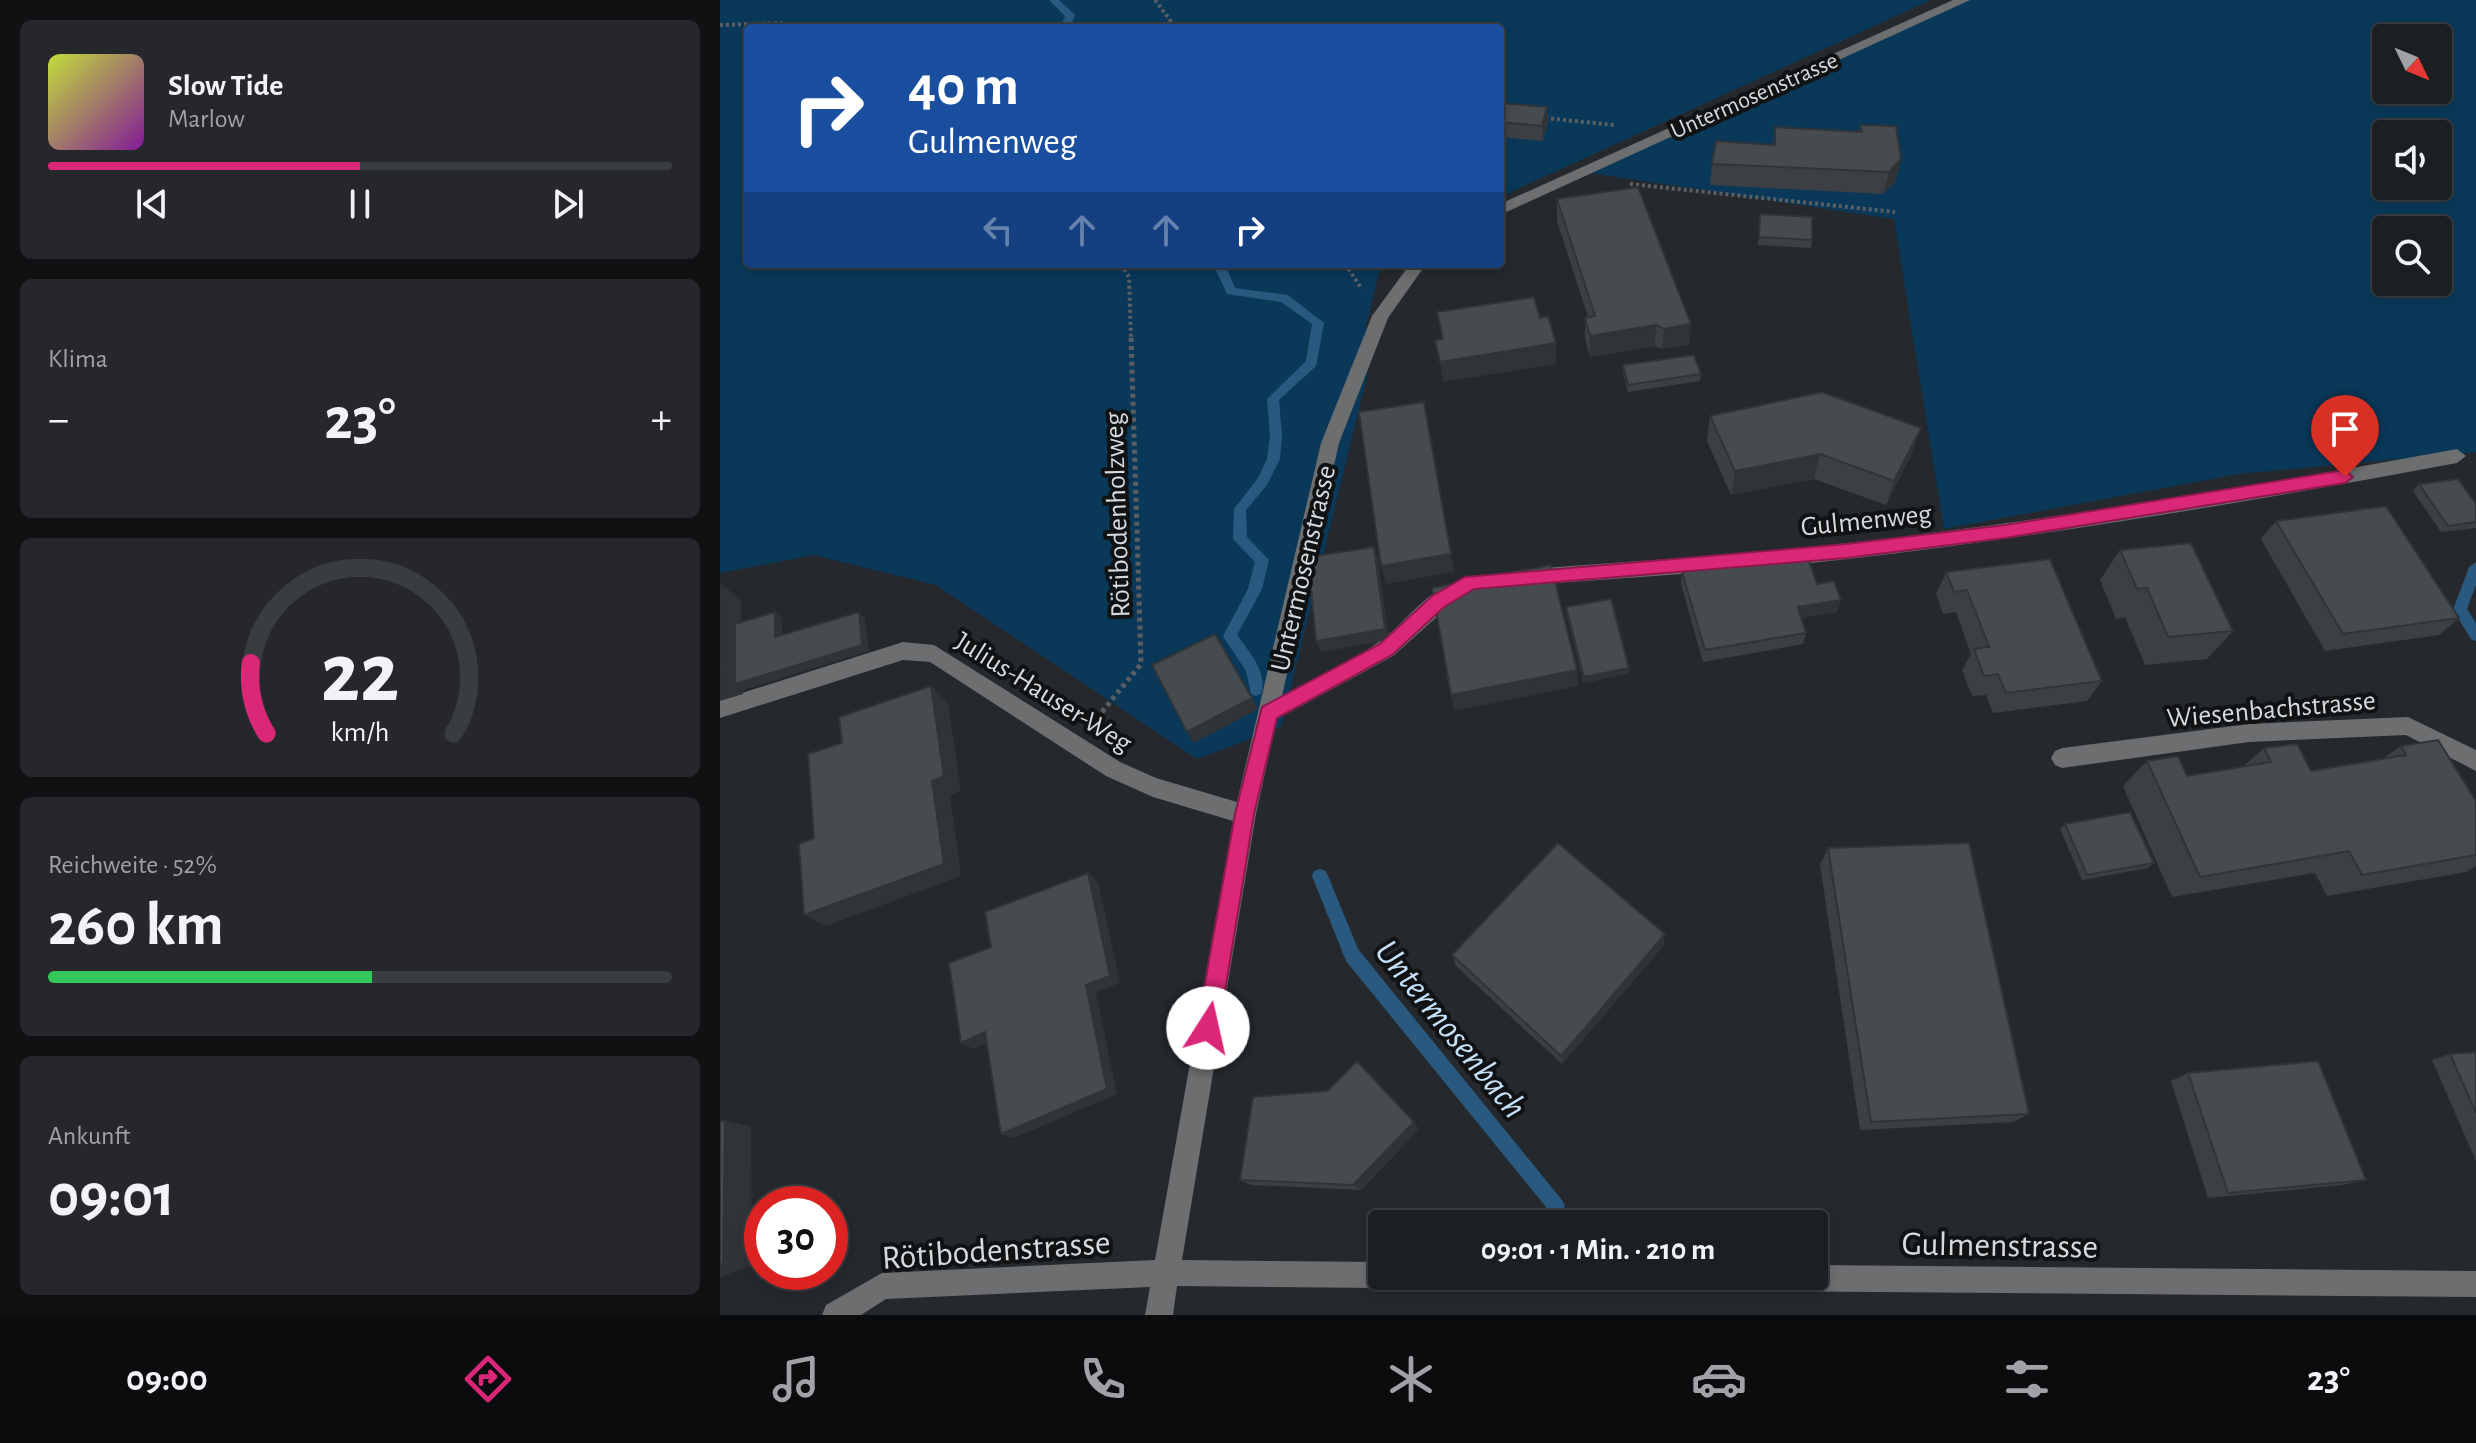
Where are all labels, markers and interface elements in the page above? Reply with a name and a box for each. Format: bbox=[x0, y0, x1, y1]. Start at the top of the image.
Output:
north arrow bbox=[2372, 24, 2452, 104]
map controls bbox=[2372, 24, 2452, 296]
street label: Untermosenstrasse bbox=[1667, 48, 1842, 144]
icon: right bbox=[776, 56, 880, 160]
text: 40 m bbox=[908, 59, 1019, 115]
text: Slow Tide bbox=[168, 71, 283, 101]
text: Marlow bbox=[168, 106, 245, 132]
button: sound bbox=[2372, 120, 2452, 200]
text: Gulmenweg bbox=[908, 124, 1077, 160]
icon: previous bbox=[130, 182, 174, 226]
icon: pause bbox=[338, 182, 382, 226]
icon: next bbox=[546, 182, 590, 226]
icon: left bbox=[976, 208, 1020, 252]
icon: ahead bbox=[1060, 208, 1104, 252]
icon: ahead bbox=[1144, 208, 1188, 252]
icon: right bbox=[1228, 208, 1272, 252]
button: search bbox=[2372, 216, 2452, 296]
text: Klima bbox=[48, 346, 108, 372]
text: 23° bbox=[324, 390, 396, 450]
pin bbox=[2311, 395, 2379, 477]
text: − bbox=[48, 398, 69, 442]
text: + bbox=[651, 398, 672, 442]
icon: arrive bbox=[2323, 407, 2367, 451]
street label: Rötibodenholzweg bbox=[1100, 411, 1136, 618]
street label: Untermosenstrasse bbox=[1267, 463, 1341, 674]
street label: Gulmenweg bbox=[1799, 500, 1933, 542]
street label: Julius-Hauser-Weg bbox=[950, 627, 1136, 758]
text: 22 bbox=[321, 632, 399, 716]
street label: Wiesenbachstrasse bbox=[2166, 687, 2377, 733]
text: km/h bbox=[331, 718, 389, 747]
text: Reichweite · 52% bbox=[48, 852, 217, 878]
text: 260 km bbox=[48, 896, 224, 956]
water label: Untermosenbach bbox=[1368, 933, 1533, 1125]
position arrow bbox=[1166, 986, 1250, 1070]
text: Ankunft bbox=[48, 1123, 131, 1149]
text: 09:01 bbox=[48, 1167, 175, 1227]
speed limit sign: 30 bbox=[744, 1186, 848, 1290]
street label: Rötibodenstrasse bbox=[881, 1226, 1112, 1276]
street label: Gulmenstrasse bbox=[1901, 1227, 2098, 1265]
text: 09:01 · 1 Min. · 210 m bbox=[1481, 1235, 1715, 1265]
icon: directions bbox=[460, 1351, 516, 1407]
icon: music bbox=[768, 1351, 824, 1407]
icon: phone bbox=[1075, 1351, 1131, 1407]
icon: climate bbox=[1383, 1351, 1439, 1407]
icon: car bbox=[1691, 1351, 1747, 1407]
icon: filters bbox=[1999, 1351, 2055, 1407]
text: 09:00 bbox=[126, 1361, 208, 1397]
text: 23° bbox=[2307, 1361, 2350, 1397]

